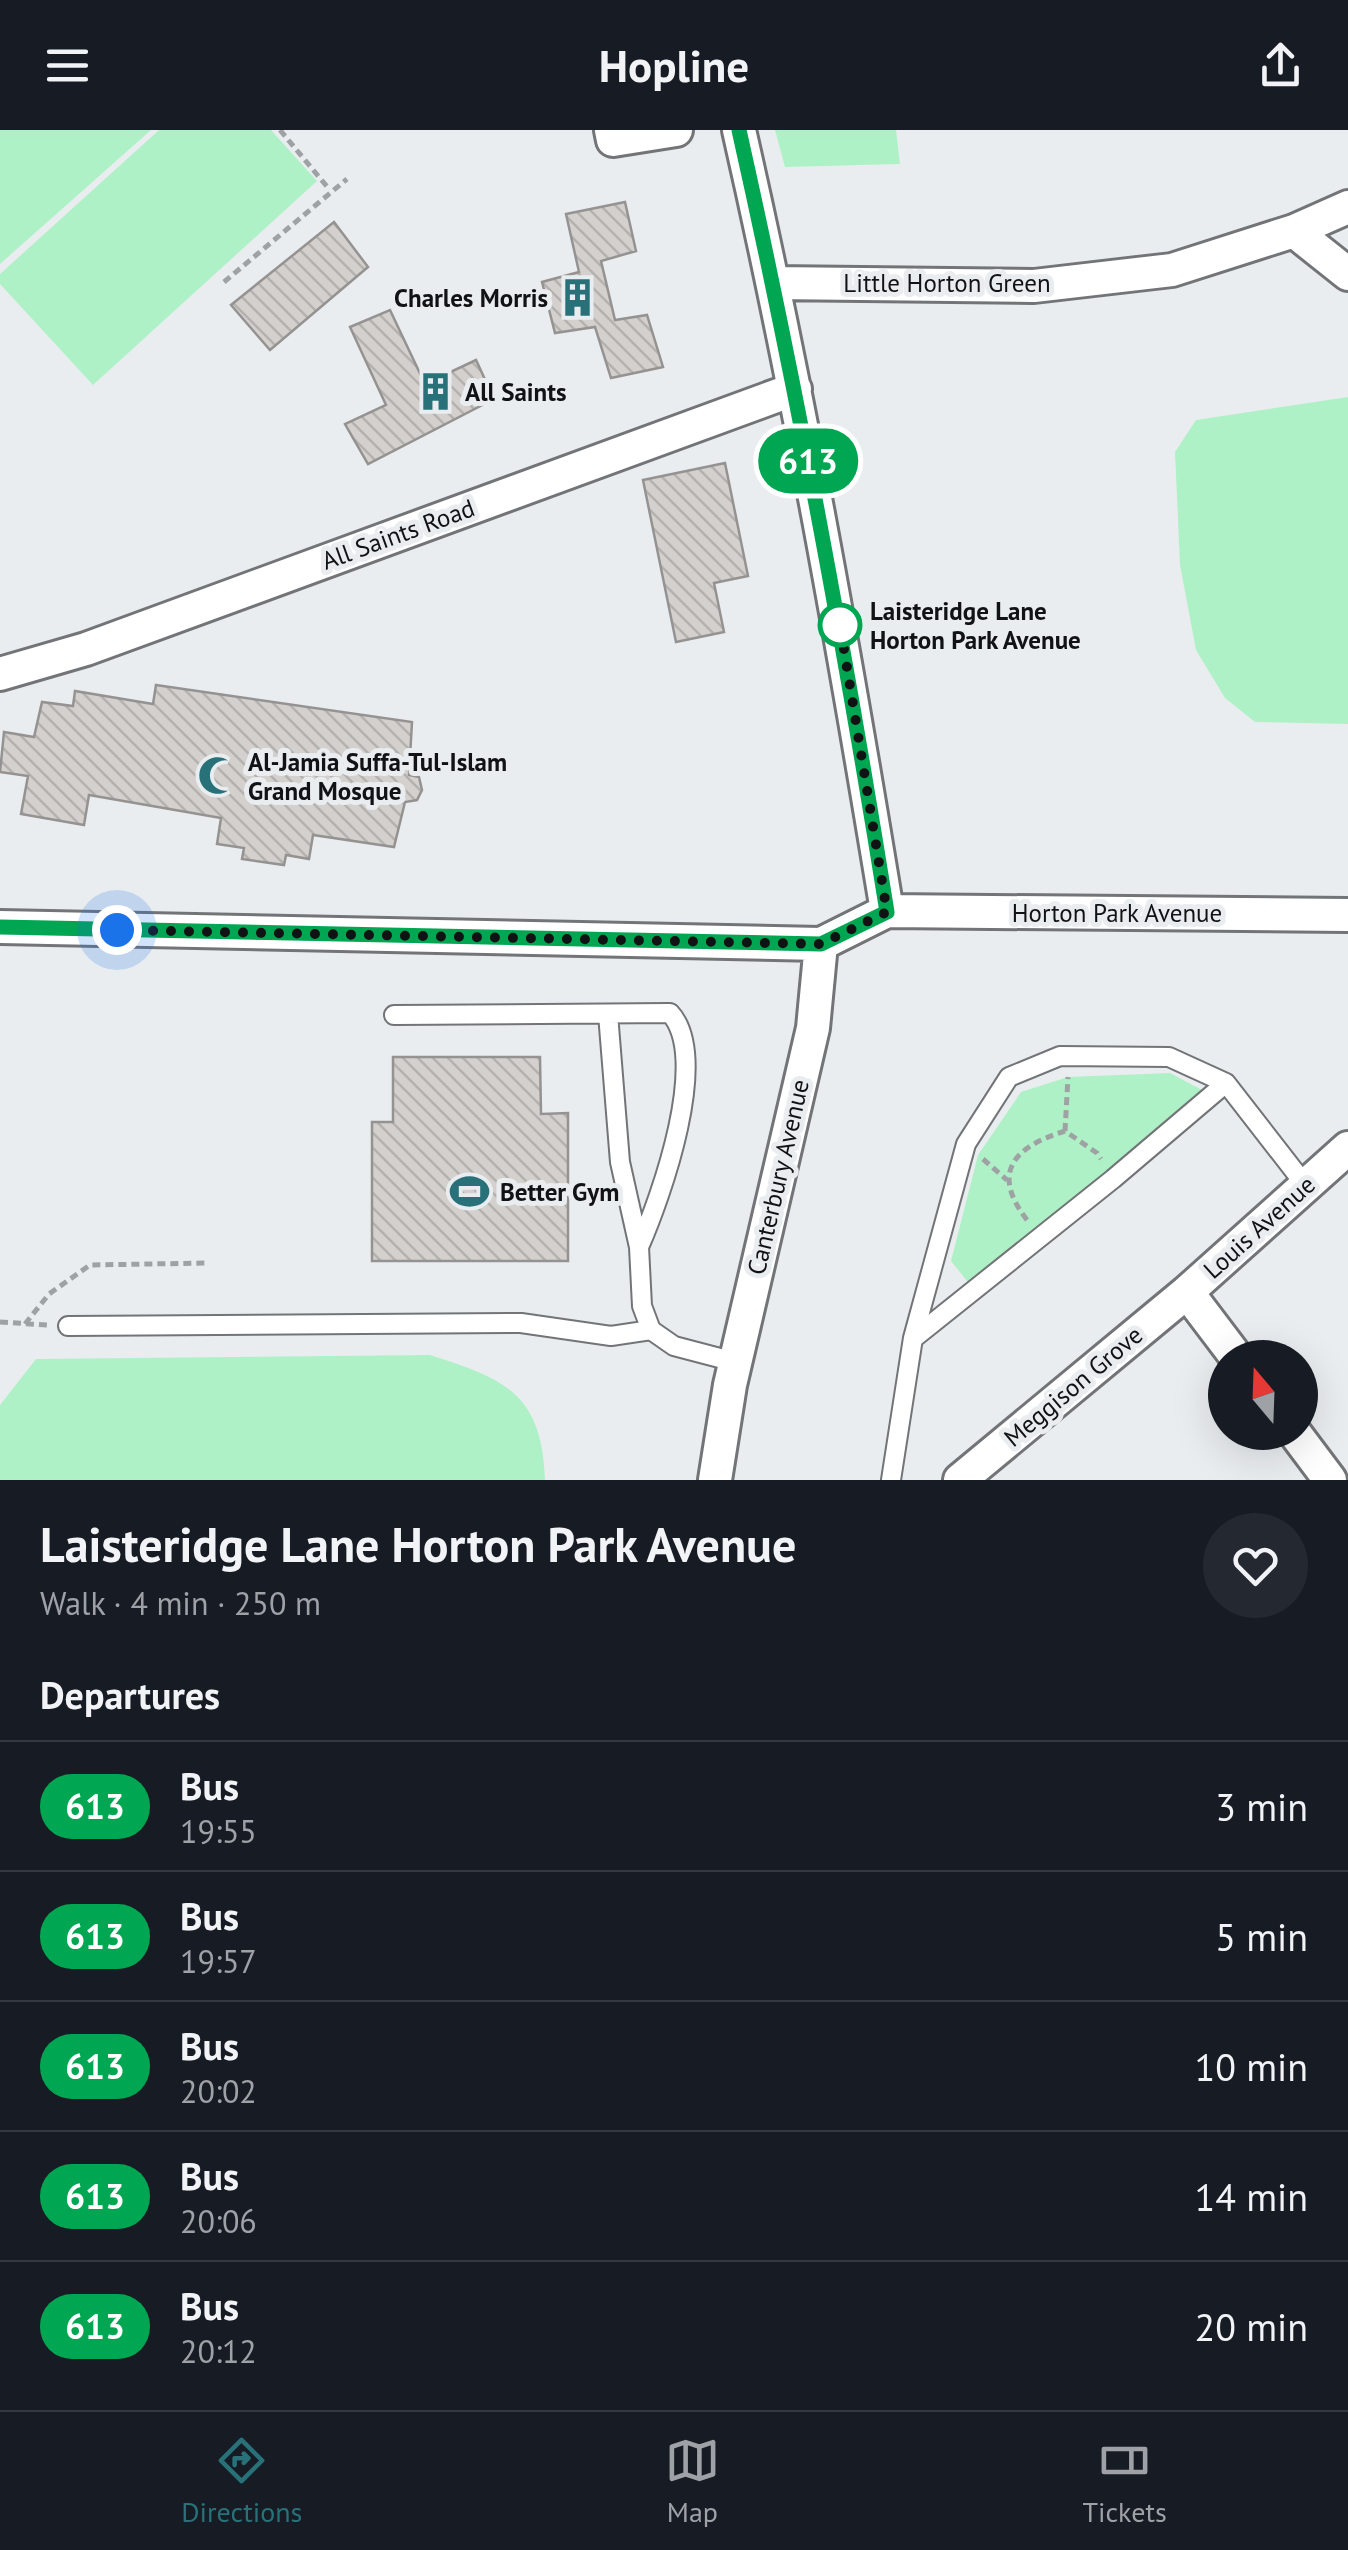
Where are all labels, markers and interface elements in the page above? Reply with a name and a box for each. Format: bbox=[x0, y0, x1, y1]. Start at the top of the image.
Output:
text: Hopline bbox=[599, 36, 749, 94]
icon: menu bbox=[40, 38, 95, 93]
icon: share bbox=[1253, 38, 1308, 93]
street label: Little Horton Green bbox=[843, 267, 1051, 299]
building icon: Charles Morris bbox=[557, 277, 599, 319]
place label: Charles Morris bbox=[394, 282, 548, 314]
building icon: All Saints bbox=[414, 371, 456, 413]
place label: All Saints bbox=[465, 376, 566, 408]
line badge: 613 bbox=[750, 428, 866, 494]
text: 613 bbox=[778, 438, 838, 484]
street label: All Saints Road bbox=[317, 492, 479, 576]
place label: Laisteridge Lane Horton Park Avenue bbox=[870, 595, 1081, 656]
marker: Laisteridge Lane Horton Park Avenue bbox=[819, 604, 861, 646]
place label: Al-Jamia Suffa-Tul-Islam Grand Mosque bbox=[248, 746, 507, 807]
mosque icon: Al-Jamia Suffa-Tul-Islam Grand Mosque bbox=[197, 755, 239, 797]
street label: Horton Park Avenue bbox=[1012, 897, 1222, 929]
your location bbox=[92, 905, 142, 955]
street label: Canterbury Avenue bbox=[740, 1076, 816, 1278]
street label: Louis Avenue bbox=[1196, 1168, 1322, 1286]
sports icon: Better Gym bbox=[449, 1171, 491, 1213]
place label: Better Gym bbox=[500, 1176, 619, 1208]
street label: Meggison Grove bbox=[997, 1319, 1149, 1453]
north arrow bbox=[1208, 1340, 1318, 1450]
map controls bbox=[1208, 1340, 1318, 1450]
text: Laisteridge Lane Horton Park Avenue bbox=[40, 1513, 796, 1575]
button: heart bbox=[1203, 1513, 1308, 1618]
text: Walk · 4 min · 250 m bbox=[40, 1582, 321, 1624]
text: Departures bbox=[40, 1670, 220, 1719]
text: Bus bbox=[180, 1761, 239, 1810]
text: 3 min bbox=[1215, 1782, 1308, 1831]
text: 613 bbox=[65, 1783, 125, 1829]
text: 19:55 bbox=[180, 1810, 257, 1852]
text: Bus bbox=[180, 1891, 239, 1940]
text: 5 min bbox=[1215, 1912, 1308, 1961]
text: 613 bbox=[65, 1913, 125, 1959]
text: 19:57 bbox=[180, 1940, 257, 1982]
text: Bus bbox=[180, 2021, 239, 2070]
text: 10 min bbox=[1195, 2042, 1308, 2091]
text: 613 bbox=[65, 2043, 125, 2089]
text: 20:02 bbox=[180, 2070, 257, 2112]
text: Bus bbox=[180, 2151, 239, 2200]
text: 14 min bbox=[1195, 2172, 1308, 2221]
text: 613 bbox=[65, 2173, 125, 2219]
text: 20:06 bbox=[180, 2200, 257, 2242]
text: Bus bbox=[180, 2281, 239, 2330]
text: 20 min bbox=[1195, 2302, 1308, 2351]
text: 613 bbox=[65, 2303, 125, 2349]
text: 20:12 bbox=[180, 2330, 257, 2372]
tab: Directions bbox=[181, 2433, 302, 2530]
tab: Map bbox=[665, 2433, 720, 2530]
tab: Tickets bbox=[1082, 2433, 1167, 2530]

